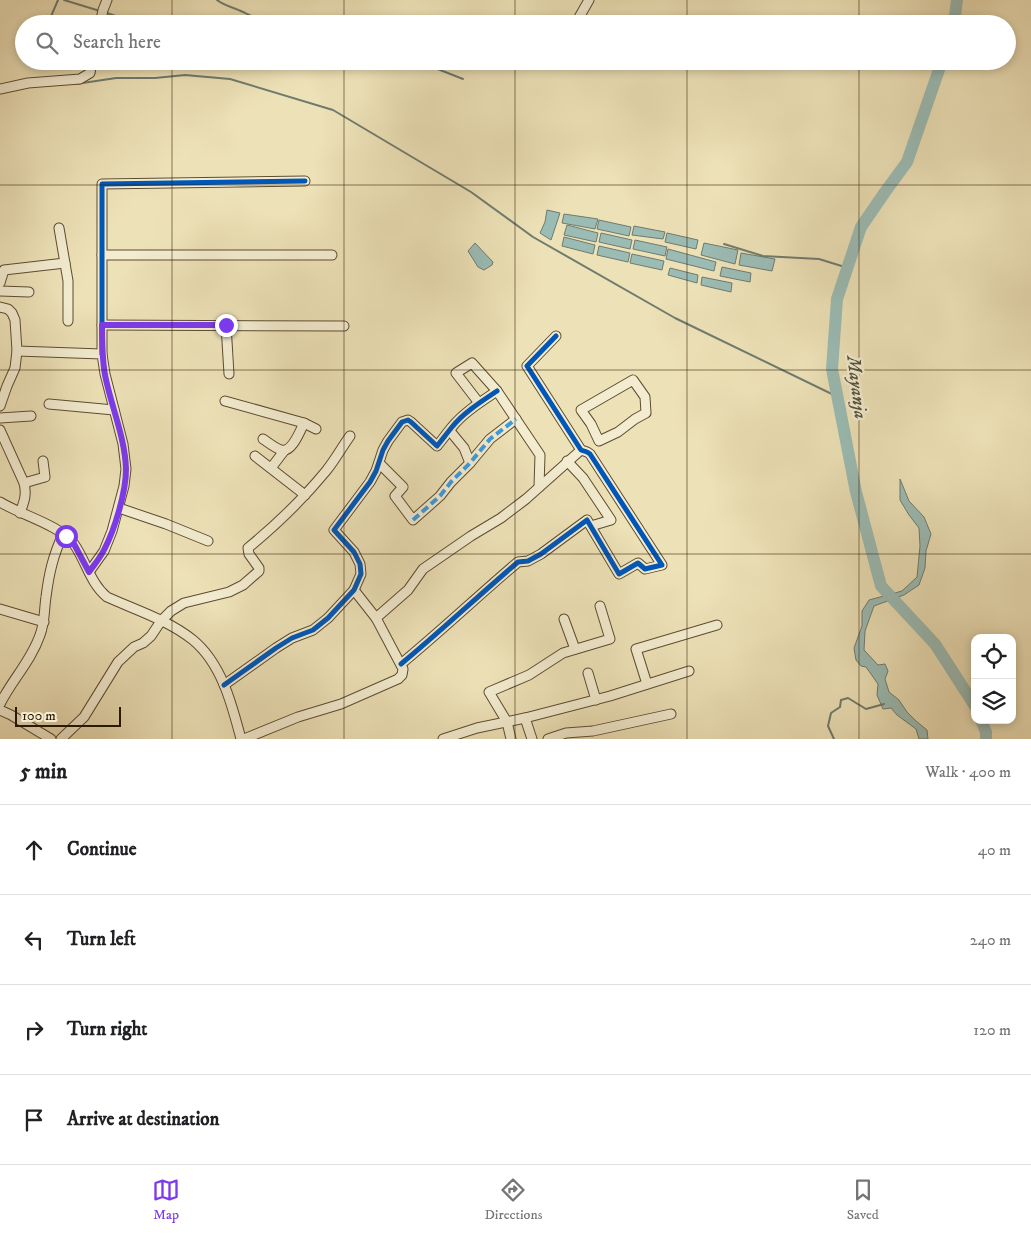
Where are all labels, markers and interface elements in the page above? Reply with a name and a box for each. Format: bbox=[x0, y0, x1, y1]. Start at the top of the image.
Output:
search box bbox=[15, 15, 1016, 70]
icon: search bbox=[33, 29, 61, 57]
text: Search here bbox=[73, 31, 161, 54]
route end bbox=[215, 314, 238, 337]
water label: Mayanja bbox=[841, 352, 872, 420]
route start bbox=[55, 525, 78, 548]
map controls bbox=[971, 634, 1016, 724]
button: locate bbox=[971, 634, 1016, 679]
button: layers bbox=[971, 679, 1016, 724]
scale bar bbox=[15, 704, 121, 727]
text: 100 m bbox=[22, 707, 56, 725]
text: 5 min bbox=[20, 759, 67, 785]
text: Walk · 400 m bbox=[925, 762, 1011, 782]
icon: ahead bbox=[20, 836, 48, 864]
text: Continue bbox=[67, 838, 137, 861]
text: 40 m bbox=[978, 840, 1011, 860]
icon: left bbox=[20, 926, 48, 954]
text: Turn left bbox=[67, 928, 136, 951]
text: 240 m bbox=[970, 930, 1011, 950]
icon: right bbox=[20, 1016, 48, 1044]
text: Turn right bbox=[67, 1018, 147, 1041]
text: 120 m bbox=[973, 1020, 1011, 1040]
icon: arrive bbox=[20, 1106, 48, 1134]
text: Arrive at destination bbox=[67, 1108, 219, 1131]
tab: Map bbox=[152, 1176, 180, 1224]
tab: Directions bbox=[484, 1176, 542, 1224]
tab: Saved bbox=[847, 1176, 879, 1224]

